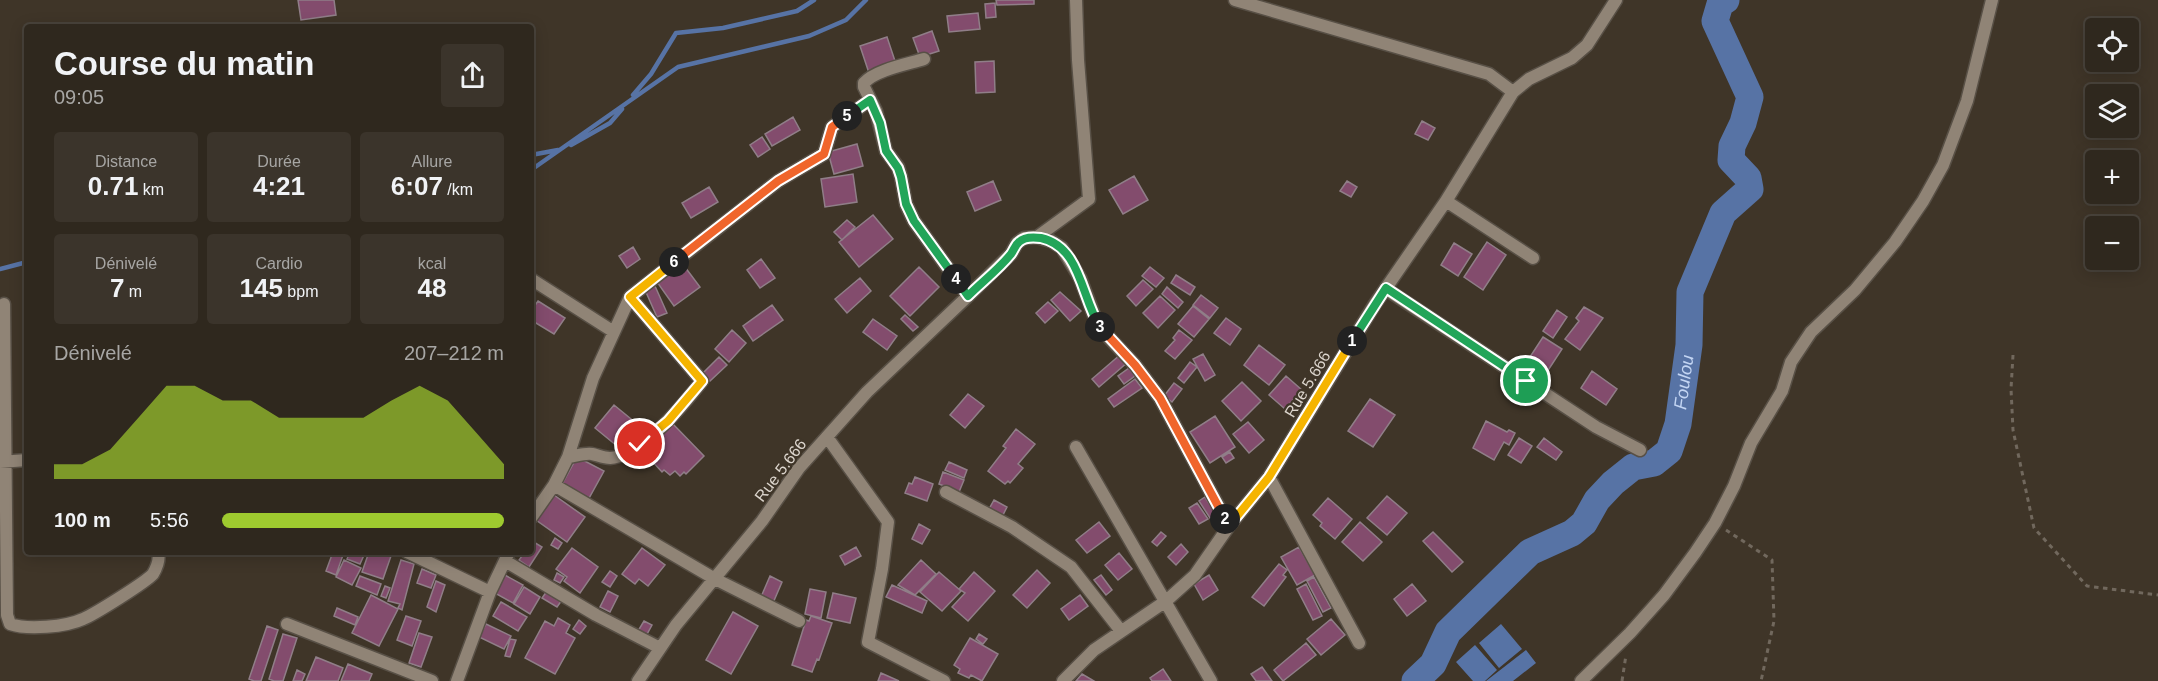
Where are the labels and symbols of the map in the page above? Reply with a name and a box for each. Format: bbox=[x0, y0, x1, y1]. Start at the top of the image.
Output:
pin: 5 bbox=[832, 101, 862, 131]
pin: 6 bbox=[659, 247, 689, 277]
pin: 4 bbox=[941, 264, 971, 294]
pin: 3 bbox=[1085, 312, 1115, 342]
pin: 1 bbox=[1337, 326, 1367, 356]
street label: Rue 5.666 bbox=[1281, 348, 1334, 420]
water label: Foulou bbox=[1670, 354, 1698, 411]
pin bbox=[1500, 355, 1551, 406]
pin bbox=[614, 418, 665, 469]
street label: Rue 5.666 bbox=[751, 436, 809, 505]
pin: 2 bbox=[1210, 504, 1240, 534]

